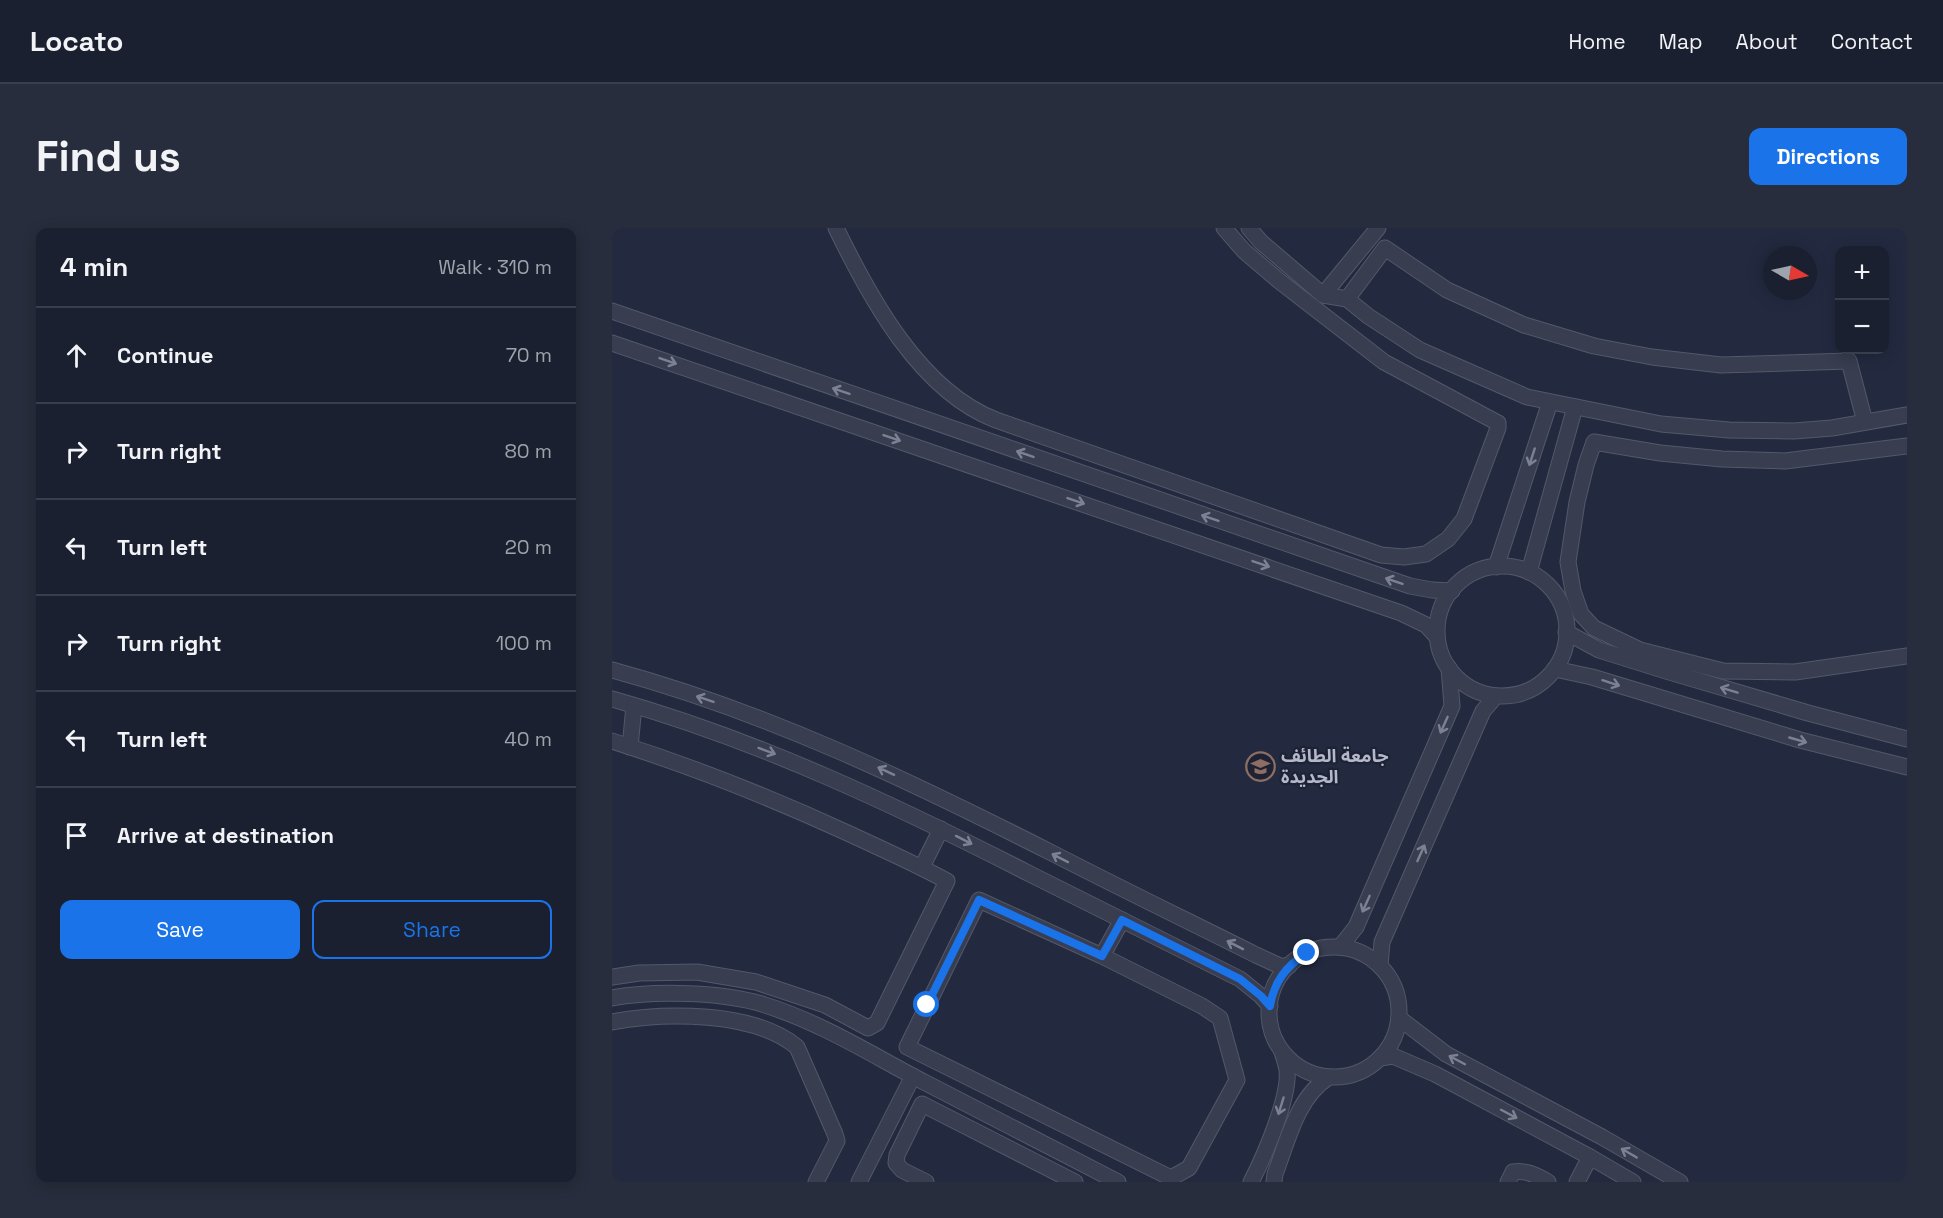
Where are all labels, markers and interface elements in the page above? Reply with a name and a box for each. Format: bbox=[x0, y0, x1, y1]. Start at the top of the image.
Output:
text: Locato bbox=[30, 23, 123, 59]
text: Home bbox=[1568, 28, 1626, 55]
text: Map bbox=[1659, 28, 1703, 55]
text: About bbox=[1736, 28, 1798, 55]
text: Contact bbox=[1831, 28, 1913, 55]
button: Directions bbox=[1749, 128, 1907, 185]
text: Find us bbox=[36, 130, 181, 183]
north arrow bbox=[1763, 246, 1817, 300]
map controls bbox=[1835, 246, 1889, 354]
button: + bbox=[1835, 246, 1889, 300]
text: 4 min bbox=[60, 250, 128, 284]
text: Walk · 310 m bbox=[438, 254, 552, 280]
button: − bbox=[1835, 300, 1889, 354]
icon: ahead bbox=[60, 339, 93, 372]
text: Continue bbox=[117, 341, 213, 369]
text: 70 m bbox=[506, 342, 552, 368]
one-way arrow bbox=[658, 356, 677, 367]
one-way arrow bbox=[832, 385, 851, 396]
one-way arrow bbox=[882, 433, 901, 444]
icon: right bbox=[60, 435, 93, 468]
text: Turn right bbox=[117, 437, 222, 465]
text: 80 m bbox=[504, 438, 552, 464]
one-way arrow bbox=[1526, 447, 1537, 466]
one-way arrow bbox=[1017, 448, 1035, 459]
one-way arrow bbox=[1066, 497, 1085, 508]
one-way arrow bbox=[1201, 511, 1220, 522]
icon: left bbox=[60, 531, 93, 564]
text: Turn left bbox=[117, 533, 207, 561]
text: 20 m bbox=[505, 534, 552, 560]
one-way arrow bbox=[1251, 560, 1270, 571]
one-way arrow bbox=[1385, 574, 1404, 585]
icon: right bbox=[60, 627, 93, 660]
text: Turn right bbox=[117, 629, 222, 657]
text: 100 m bbox=[496, 630, 552, 656]
one-way arrow bbox=[1601, 678, 1620, 689]
one-way arrow bbox=[1720, 684, 1739, 695]
one-way arrow bbox=[696, 693, 715, 704]
one-way arrow bbox=[1438, 715, 1449, 734]
icon: left bbox=[60, 723, 93, 756]
text: Turn left bbox=[117, 725, 207, 753]
text: 40 m bbox=[504, 726, 552, 752]
one-way arrow bbox=[1788, 734, 1807, 746]
place label: جامعة الطائف الجديدة bbox=[1281, 744, 1389, 788]
one-way arrow bbox=[757, 747, 776, 758]
school or university icon: جامعة الطائف الجديدة bbox=[1244, 750, 1276, 782]
one-way arrow bbox=[877, 765, 895, 777]
icon: arrive bbox=[60, 819, 93, 852]
text: Arrive at destination bbox=[117, 821, 334, 849]
one-way arrow bbox=[954, 835, 972, 847]
one-way arrow bbox=[1417, 844, 1428, 862]
one-way arrow bbox=[1052, 851, 1070, 863]
one-way arrow bbox=[1360, 894, 1371, 912]
button: Save bbox=[60, 900, 300, 959]
button: Share bbox=[312, 900, 552, 959]
one-way arrow bbox=[1226, 939, 1244, 950]
route end bbox=[1293, 939, 1319, 965]
route start bbox=[913, 991, 939, 1017]
one-way arrow bbox=[1449, 1054, 1467, 1065]
one-way arrow bbox=[1275, 1096, 1286, 1115]
one-way arrow bbox=[1499, 1109, 1517, 1120]
one-way arrow bbox=[1621, 1146, 1638, 1158]

